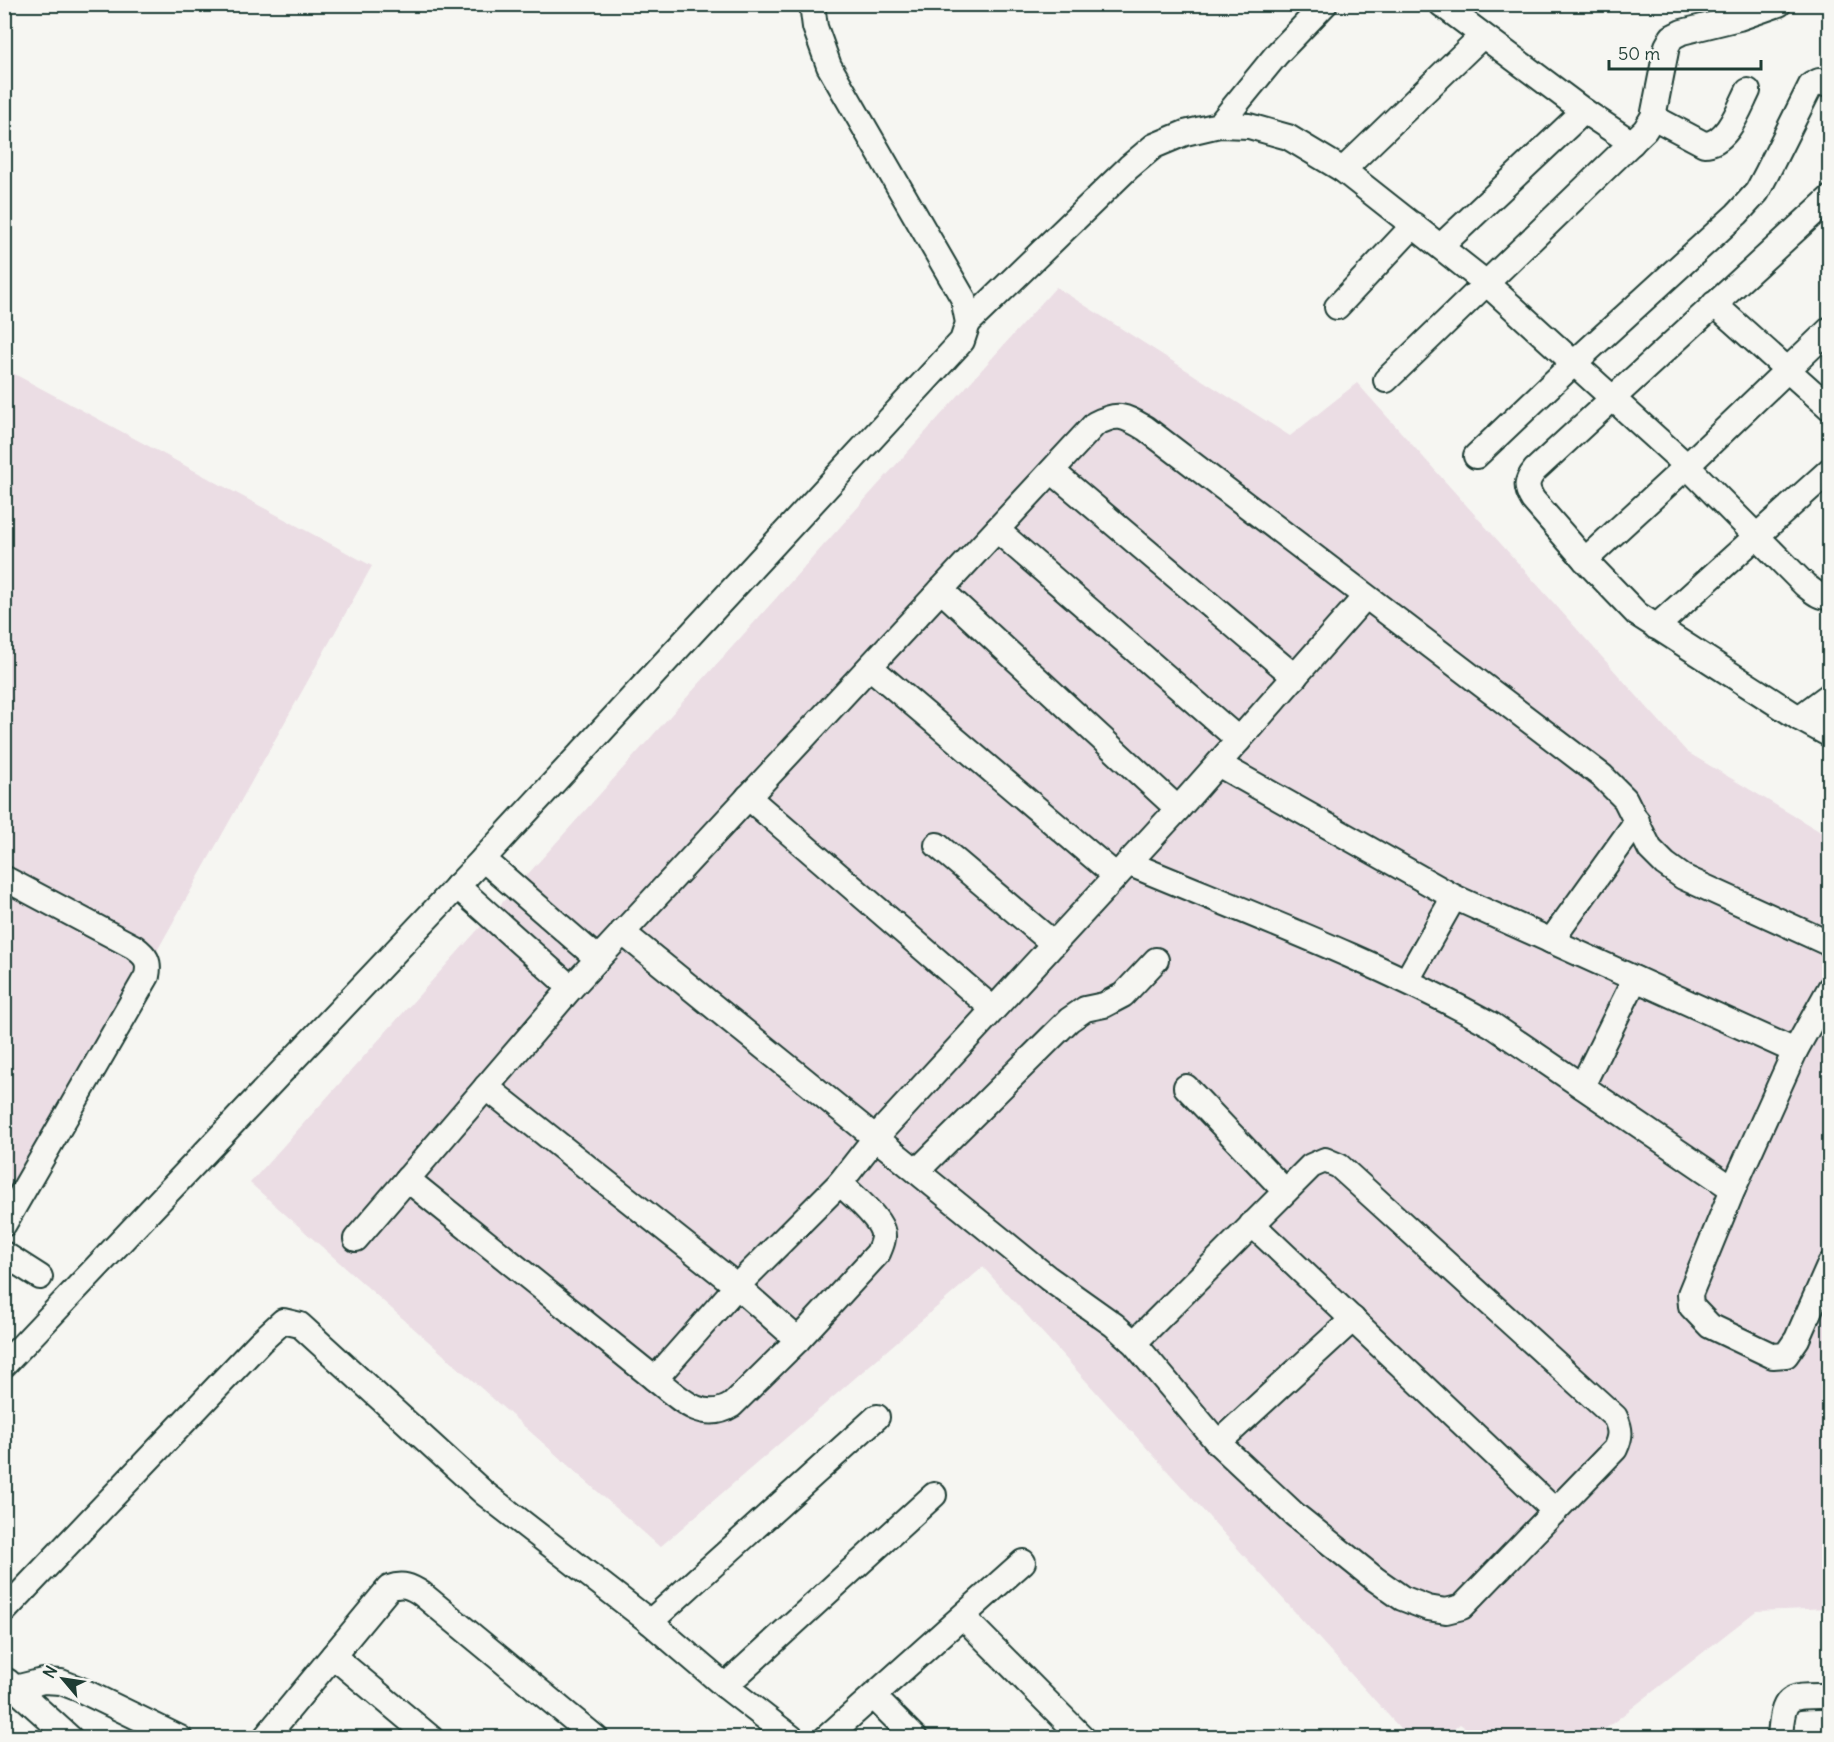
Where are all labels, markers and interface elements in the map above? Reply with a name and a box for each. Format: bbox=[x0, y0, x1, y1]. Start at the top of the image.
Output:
scale bar bbox=[1609, 33, 1760, 71]
text: 50 m bbox=[1618, 42, 1660, 65]
north arrow bbox=[33, 1649, 93, 1709]
text: N bbox=[38, 1662, 61, 1681]

